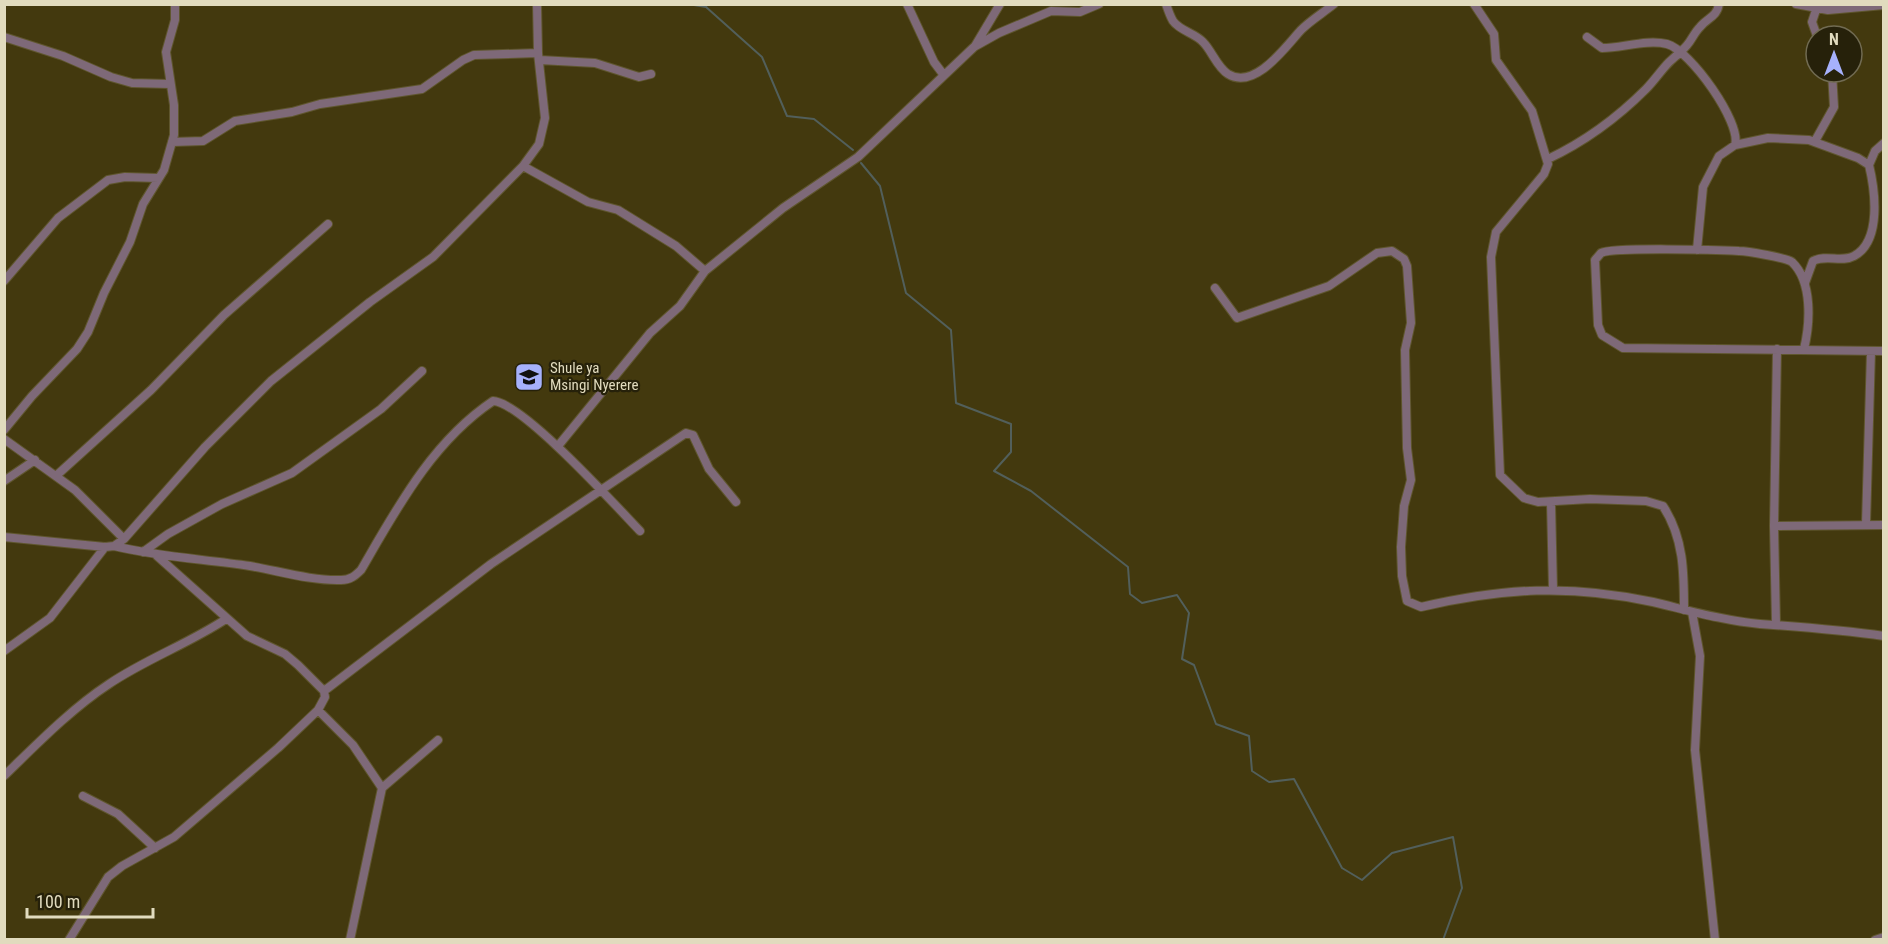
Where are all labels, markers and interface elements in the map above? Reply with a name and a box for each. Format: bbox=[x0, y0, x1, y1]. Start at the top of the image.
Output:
north arrow bbox=[1804, 24, 1864, 84]
text: N bbox=[1829, 30, 1839, 49]
place label: Shule ya Msingi Nyerere bbox=[550, 359, 639, 394]
school or university icon: Shule ya Msingi Nyerere bbox=[513, 361, 545, 393]
scale bar bbox=[27, 881, 153, 919]
text: 100 m bbox=[36, 891, 80, 912]

